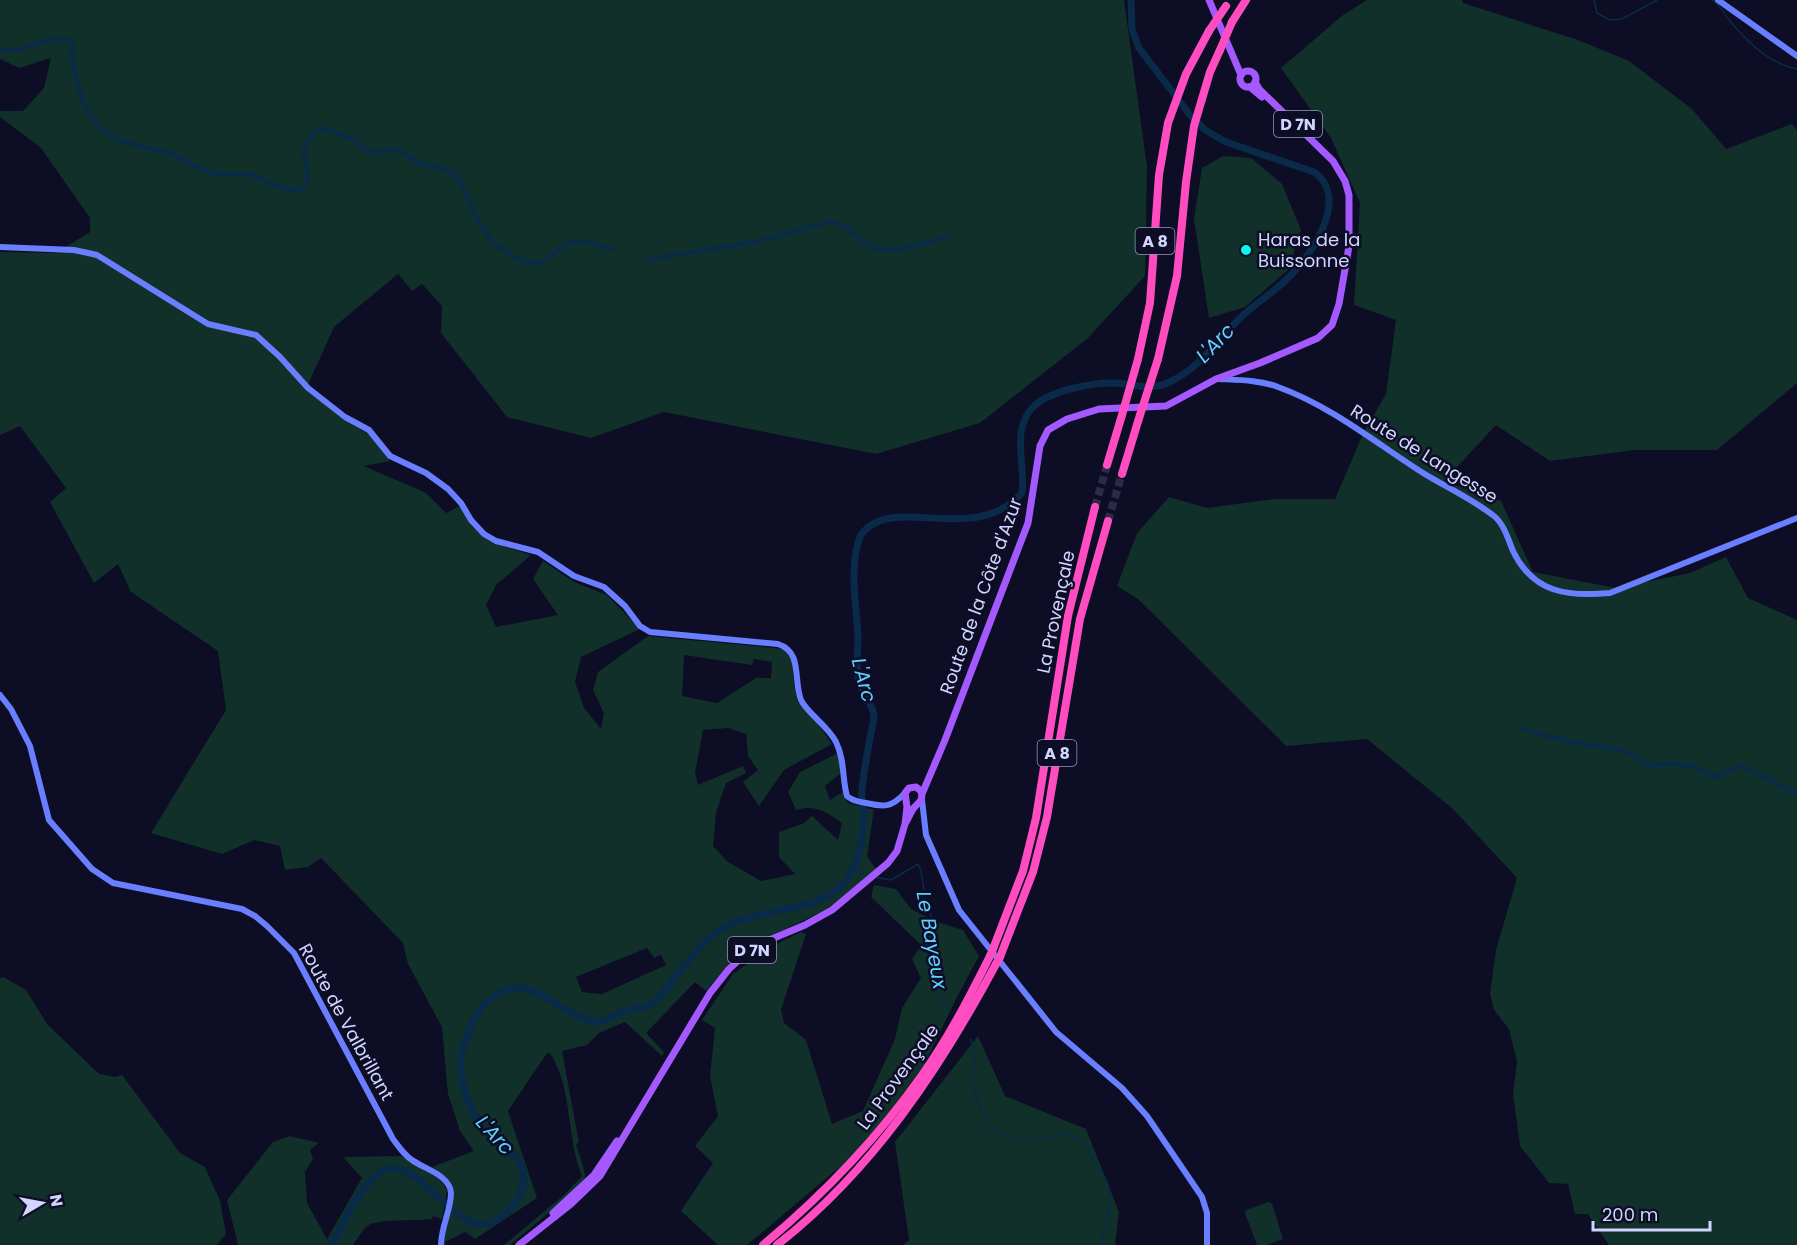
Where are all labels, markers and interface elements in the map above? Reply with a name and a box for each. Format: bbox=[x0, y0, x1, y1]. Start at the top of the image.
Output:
road number: D 7N bbox=[1274, 111, 1322, 137]
place label: Haras de la Buissonne bbox=[1258, 227, 1360, 273]
road number: A 8 bbox=[1136, 228, 1174, 254]
marker: Haras de la Buissonne bbox=[1239, 243, 1253, 257]
water label: L'Arc bbox=[1189, 317, 1241, 369]
street label: Route de Langesse bbox=[1346, 398, 1503, 509]
street label: Route de la Côte d'Azur bbox=[933, 494, 1028, 698]
street label: La Provençale bbox=[1030, 548, 1081, 676]
water label: L'Arc bbox=[845, 655, 883, 705]
road number: A 8 bbox=[1038, 740, 1076, 766]
water label: Le Bayeux bbox=[910, 889, 955, 992]
road number: D 7N bbox=[728, 937, 776, 963]
street label: Route de Valbrillant bbox=[293, 939, 400, 1105]
street label: La Provençale bbox=[851, 1019, 944, 1135]
water label: L'Arc bbox=[470, 1109, 520, 1161]
north arrow bbox=[12, 1173, 72, 1233]
text: N bbox=[44, 1193, 69, 1208]
scale bar bbox=[1593, 1194, 1710, 1232]
text: 200 m bbox=[1602, 1202, 1658, 1227]

